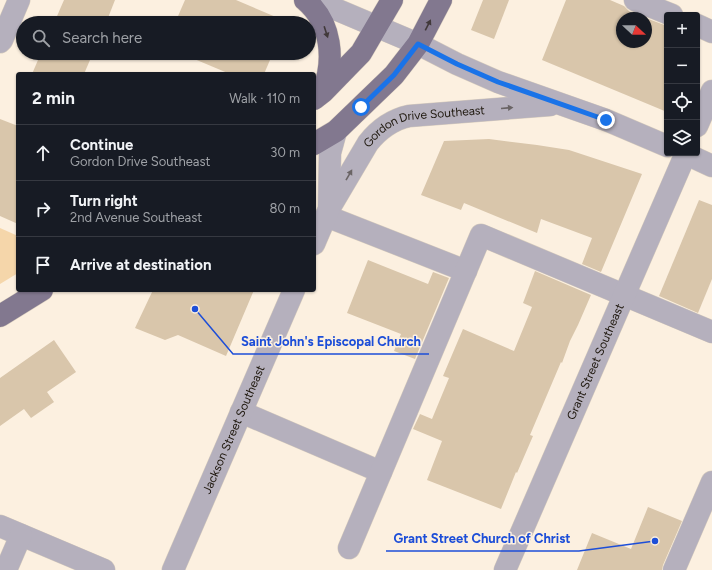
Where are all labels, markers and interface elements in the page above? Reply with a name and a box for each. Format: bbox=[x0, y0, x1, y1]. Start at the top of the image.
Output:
north arrow bbox=[616, 12, 652, 48]
map controls bbox=[664, 12, 700, 156]
button: + bbox=[664, 12, 700, 48]
search box bbox=[16, 16, 316, 60]
one-way arrow bbox=[425, 19, 432, 31]
icon: search bbox=[30, 27, 52, 49]
one-way arrow bbox=[323, 27, 329, 39]
text: Search here bbox=[62, 29, 142, 47]
button: − bbox=[664, 48, 700, 84]
button: locate bbox=[664, 84, 700, 120]
text: 2 min bbox=[32, 88, 75, 108]
text: Walk · 110 m bbox=[229, 91, 300, 106]
route start bbox=[352, 98, 370, 116]
street label: Gordon Drive Southeast bbox=[360, 103, 486, 150]
one-way arrow bbox=[501, 105, 513, 112]
route end bbox=[597, 111, 615, 129]
button: layers bbox=[664, 120, 700, 156]
text: Continue bbox=[70, 136, 133, 154]
icon: ahead bbox=[32, 142, 54, 164]
text: 30 m bbox=[270, 145, 300, 160]
text: Gordon Drive Southeast bbox=[70, 154, 210, 169]
one-way arrow bbox=[346, 169, 353, 181]
text: Turn right bbox=[70, 192, 138, 210]
icon: right bbox=[32, 198, 54, 220]
text: 80 m bbox=[269, 201, 300, 216]
text: 2nd Avenue Southeast bbox=[70, 210, 202, 225]
icon: arrive bbox=[32, 254, 54, 276]
text: Arrive at destination bbox=[70, 256, 211, 274]
street label: Grant Street Southeast bbox=[564, 301, 627, 422]
callout: Saint John's Episcopal Church bbox=[233, 329, 429, 354]
text: Saint John's Episcopal Church bbox=[241, 334, 421, 349]
street label: Jackson Street Southeast bbox=[200, 363, 268, 496]
callout: Grant Street Church of Christ bbox=[386, 526, 579, 551]
text: Grant Street Church of Christ bbox=[394, 531, 570, 546]

